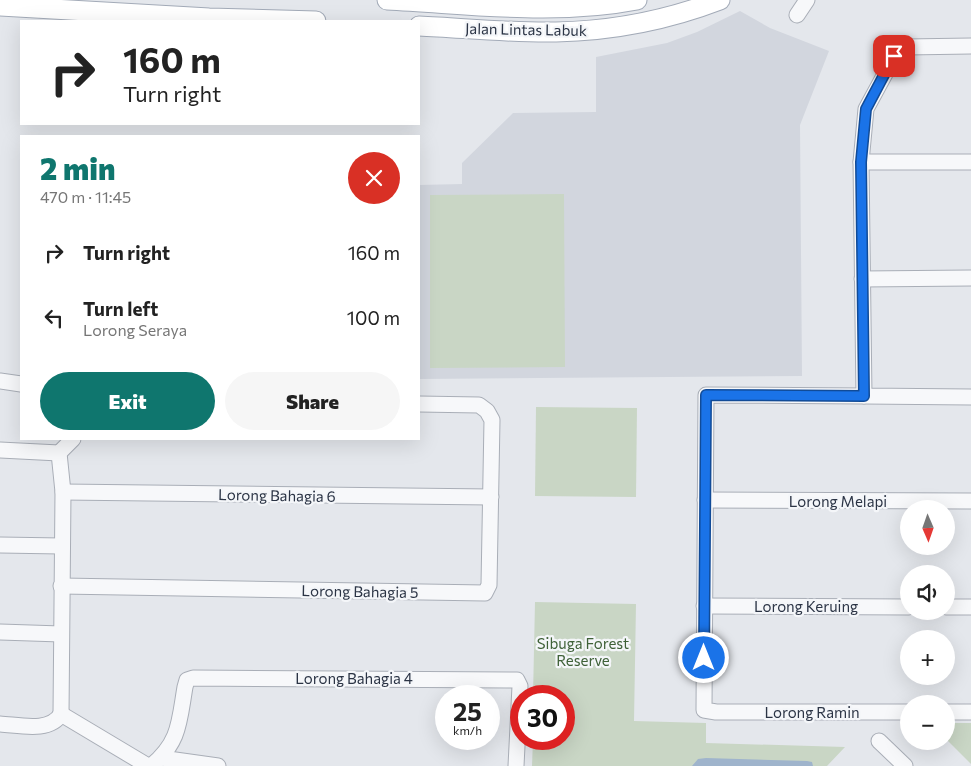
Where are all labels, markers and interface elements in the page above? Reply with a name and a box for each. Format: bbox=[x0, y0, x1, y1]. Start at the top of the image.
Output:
street label: Jalan Lintas Labuk bbox=[465, 19, 587, 39]
pin bbox=[873, 35, 915, 77]
text: 160 m bbox=[123, 37, 221, 80]
icon: right bbox=[40, 40, 105, 105]
icon: arrive bbox=[880, 42, 908, 70]
text: Turn right bbox=[123, 80, 221, 107]
text: 2 min bbox=[40, 149, 115, 186]
button: close bbox=[348, 152, 400, 204]
text: 470 m · 11:45 bbox=[40, 187, 131, 206]
icon: right bbox=[40, 239, 68, 267]
text: Turn right bbox=[83, 241, 170, 264]
text: 160 m bbox=[348, 241, 400, 264]
text: Turn left bbox=[83, 297, 158, 320]
icon: left bbox=[40, 304, 68, 332]
text: 100 m bbox=[347, 306, 400, 329]
text: Lorong Seraya bbox=[83, 320, 187, 339]
button: Exit bbox=[40, 372, 215, 430]
button: Share bbox=[225, 372, 400, 430]
street label: Lorong Bahagia 6 bbox=[218, 485, 336, 505]
street label: Lorong Melapi bbox=[789, 492, 887, 510]
north arrow bbox=[900, 500, 955, 555]
map controls bbox=[900, 500, 955, 750]
button: sound bbox=[900, 565, 955, 620]
street label: Lorong Bahagia 5 bbox=[301, 581, 419, 601]
street label: Lorong Keruing bbox=[754, 597, 858, 615]
button: + bbox=[900, 630, 955, 685]
position arrow bbox=[677, 631, 729, 683]
park label: Sibuga Forest Reserve bbox=[537, 634, 629, 669]
street label: Lorong Bahagia 4 bbox=[295, 669, 413, 687]
speed limit sign: 30 bbox=[510, 685, 575, 750]
button: − bbox=[900, 695, 955, 750]
text: 25 bbox=[453, 696, 482, 726]
street label: Lorong Ramin bbox=[764, 703, 860, 721]
text: km/h bbox=[453, 723, 482, 737]

